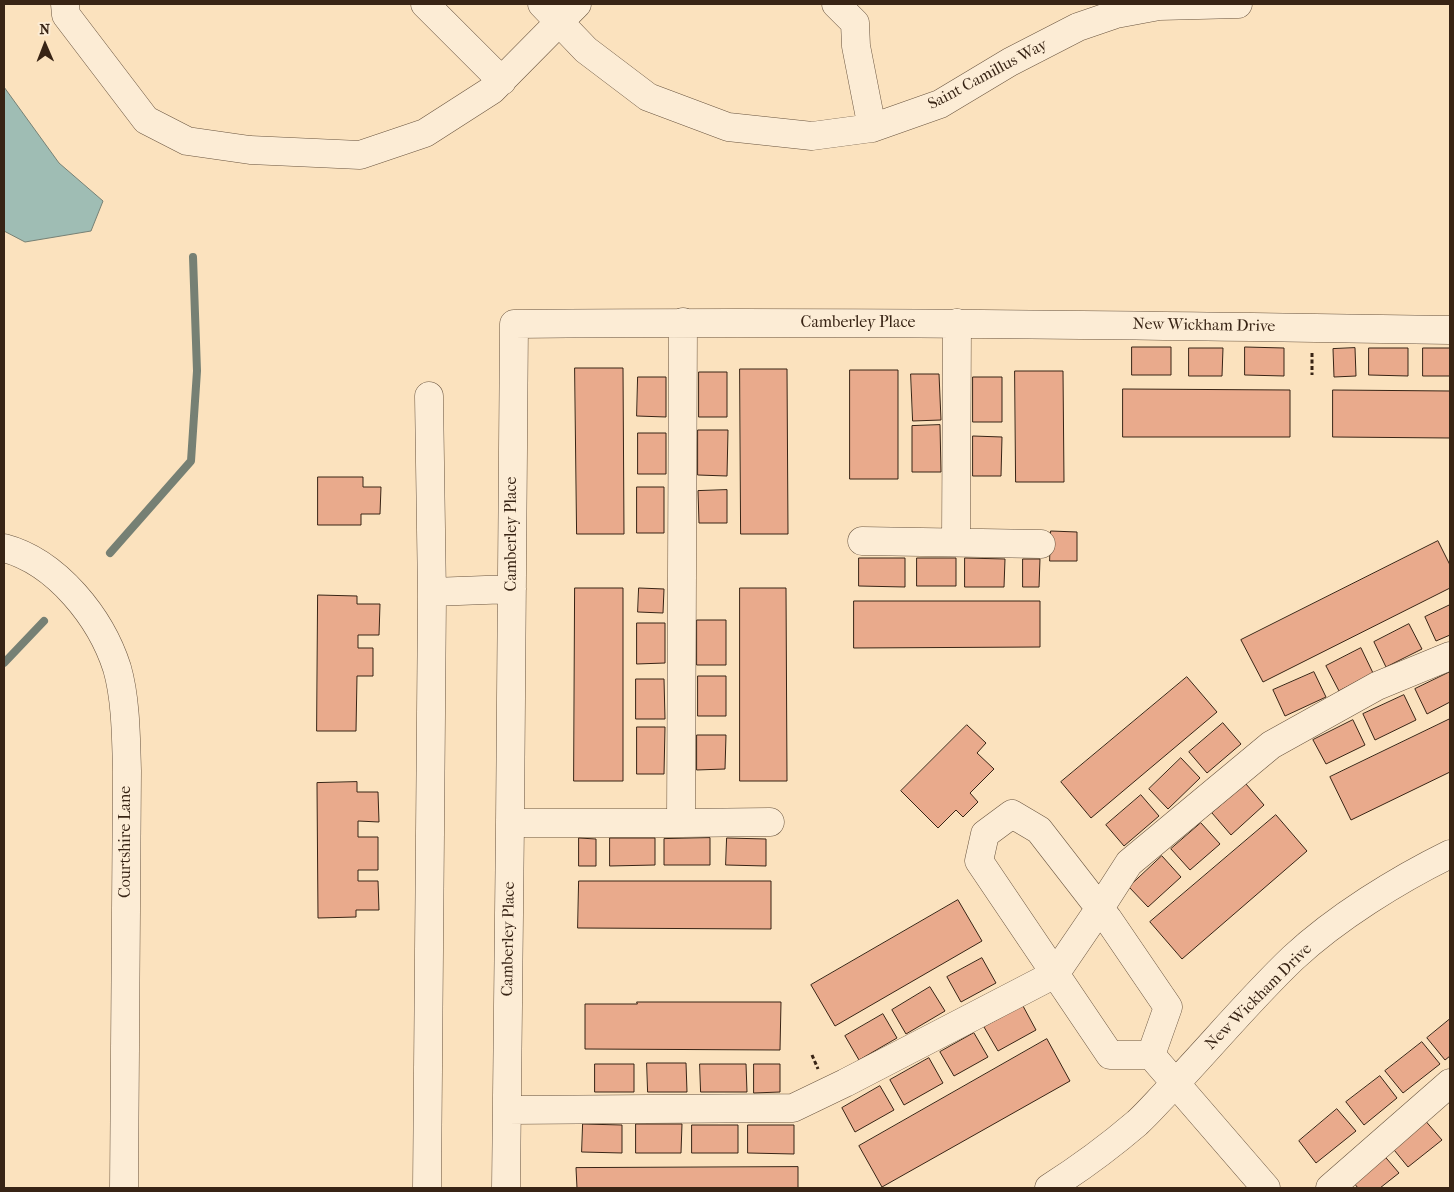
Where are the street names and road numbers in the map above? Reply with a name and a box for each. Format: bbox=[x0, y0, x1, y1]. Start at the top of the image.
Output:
street label: Saint Camillus Way bbox=[925, 35, 1051, 115]
street label: Camberley Place bbox=[801, 313, 915, 333]
street label: New Wickham Drive bbox=[1133, 315, 1275, 337]
street label: Camberley Place bbox=[502, 477, 522, 591]
street label: Courtshire Lane bbox=[116, 786, 136, 898]
street label: Camberley Place bbox=[498, 881, 520, 997]
street label: New Wickham Drive bbox=[1202, 940, 1316, 1054]

